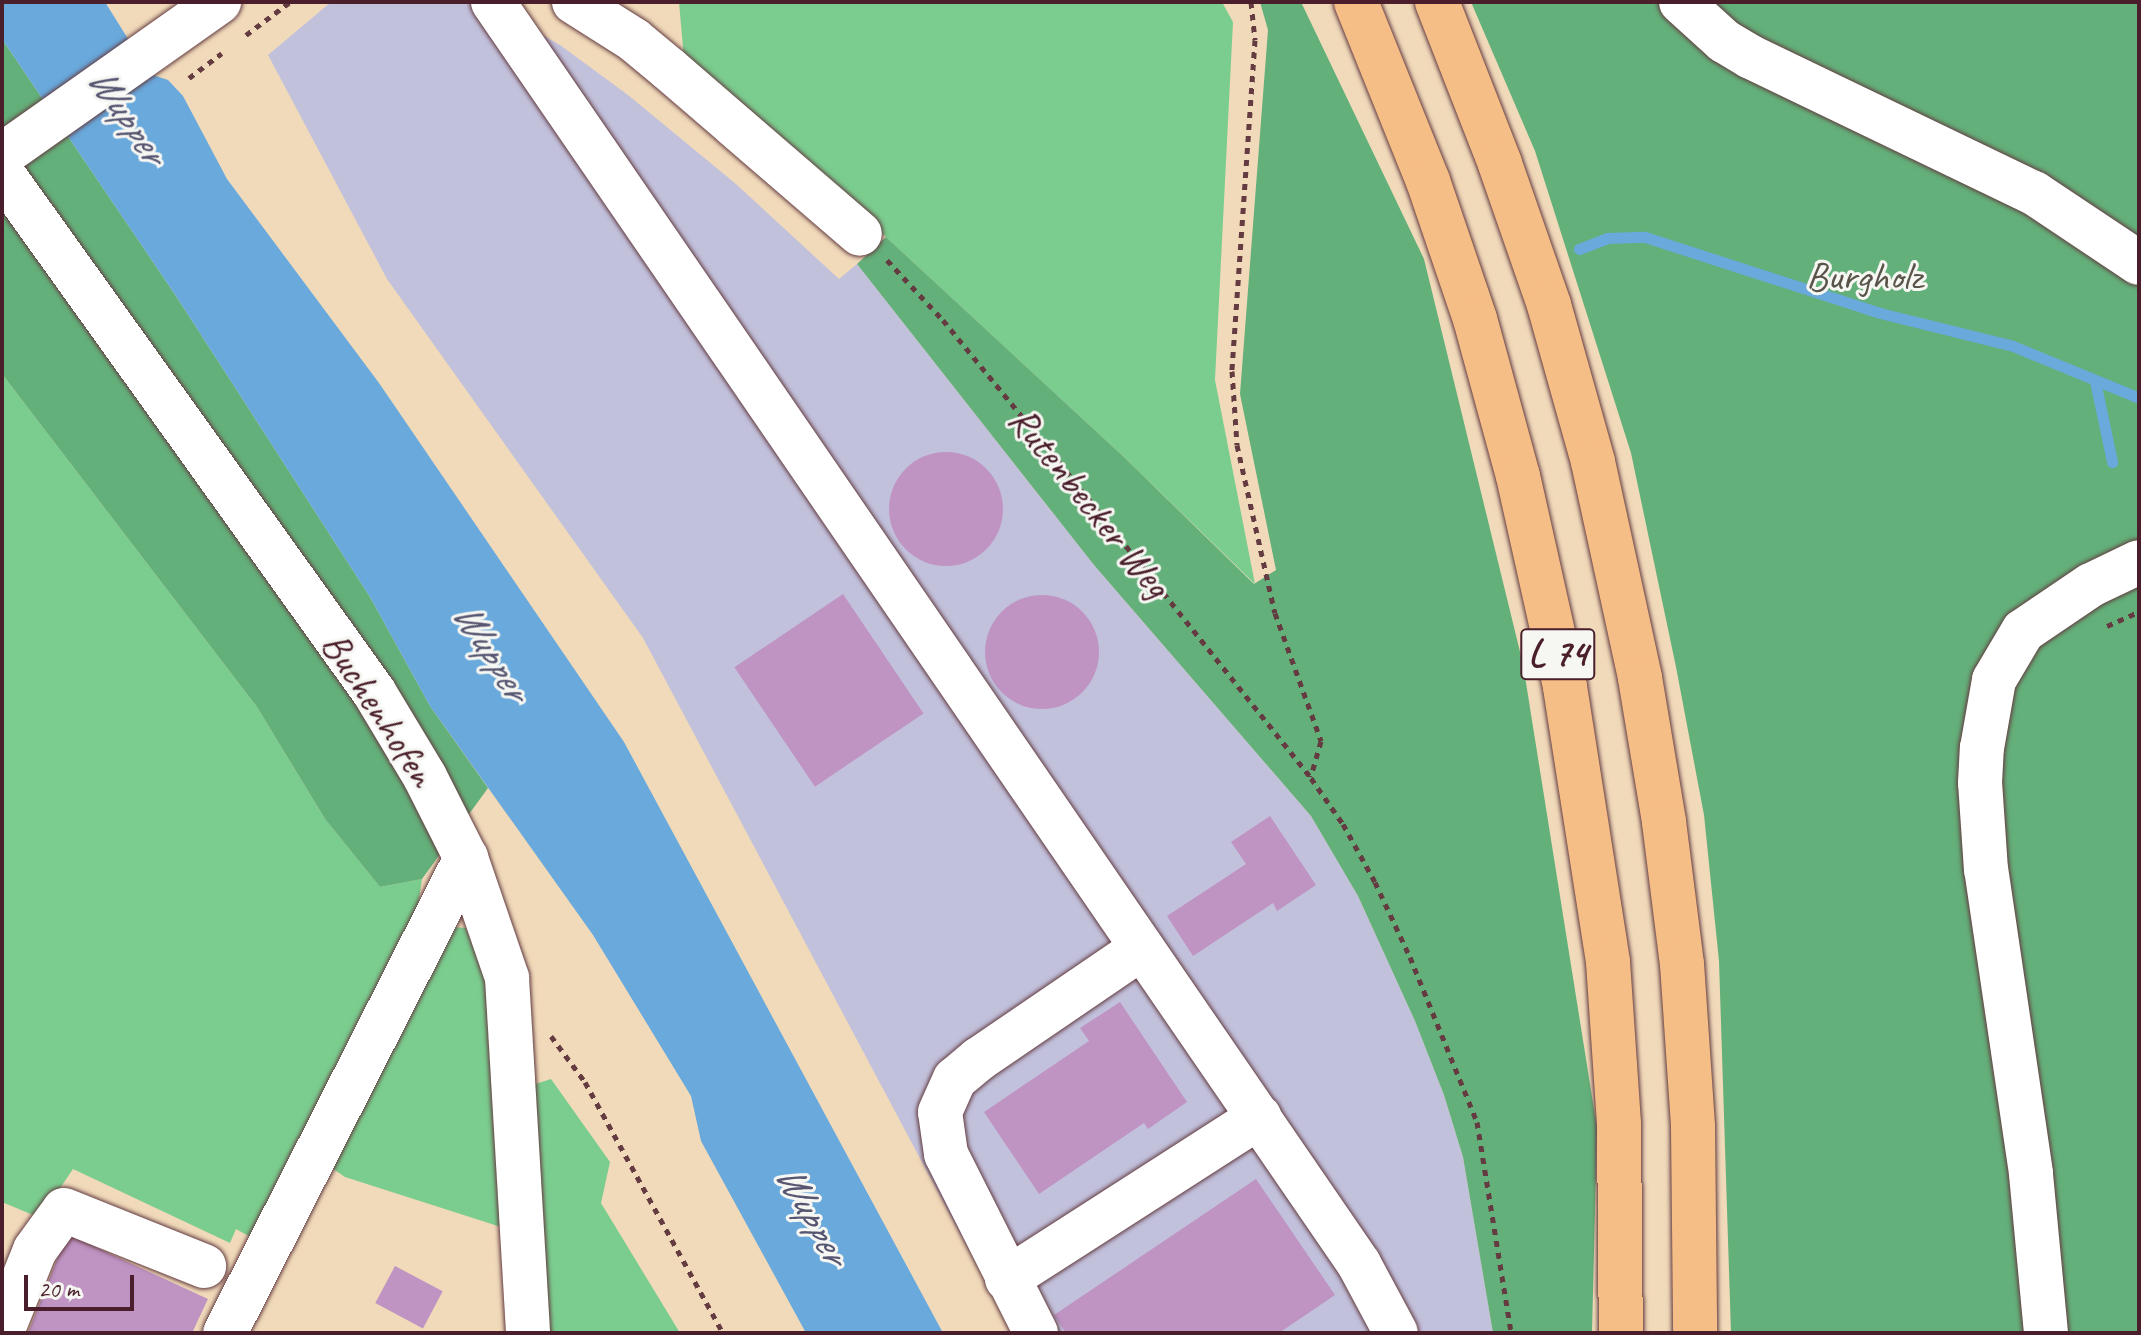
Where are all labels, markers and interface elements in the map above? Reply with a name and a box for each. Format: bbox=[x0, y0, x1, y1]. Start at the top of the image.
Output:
water label: Wupper bbox=[76, 57, 178, 173]
park label: Burgholz bbox=[1806, 252, 1922, 300]
street label: Rutenbecker Weg bbox=[998, 397, 1182, 607]
water label: Wupper bbox=[441, 593, 541, 709]
road number: L 74 bbox=[1520, 620, 1596, 688]
street label: Buchenhofen bbox=[311, 623, 447, 795]
water label: Wupper bbox=[764, 1155, 860, 1273]
scale bar bbox=[28, 1259, 138, 1309]
text: 20 m bbox=[38, 1274, 79, 1304]

